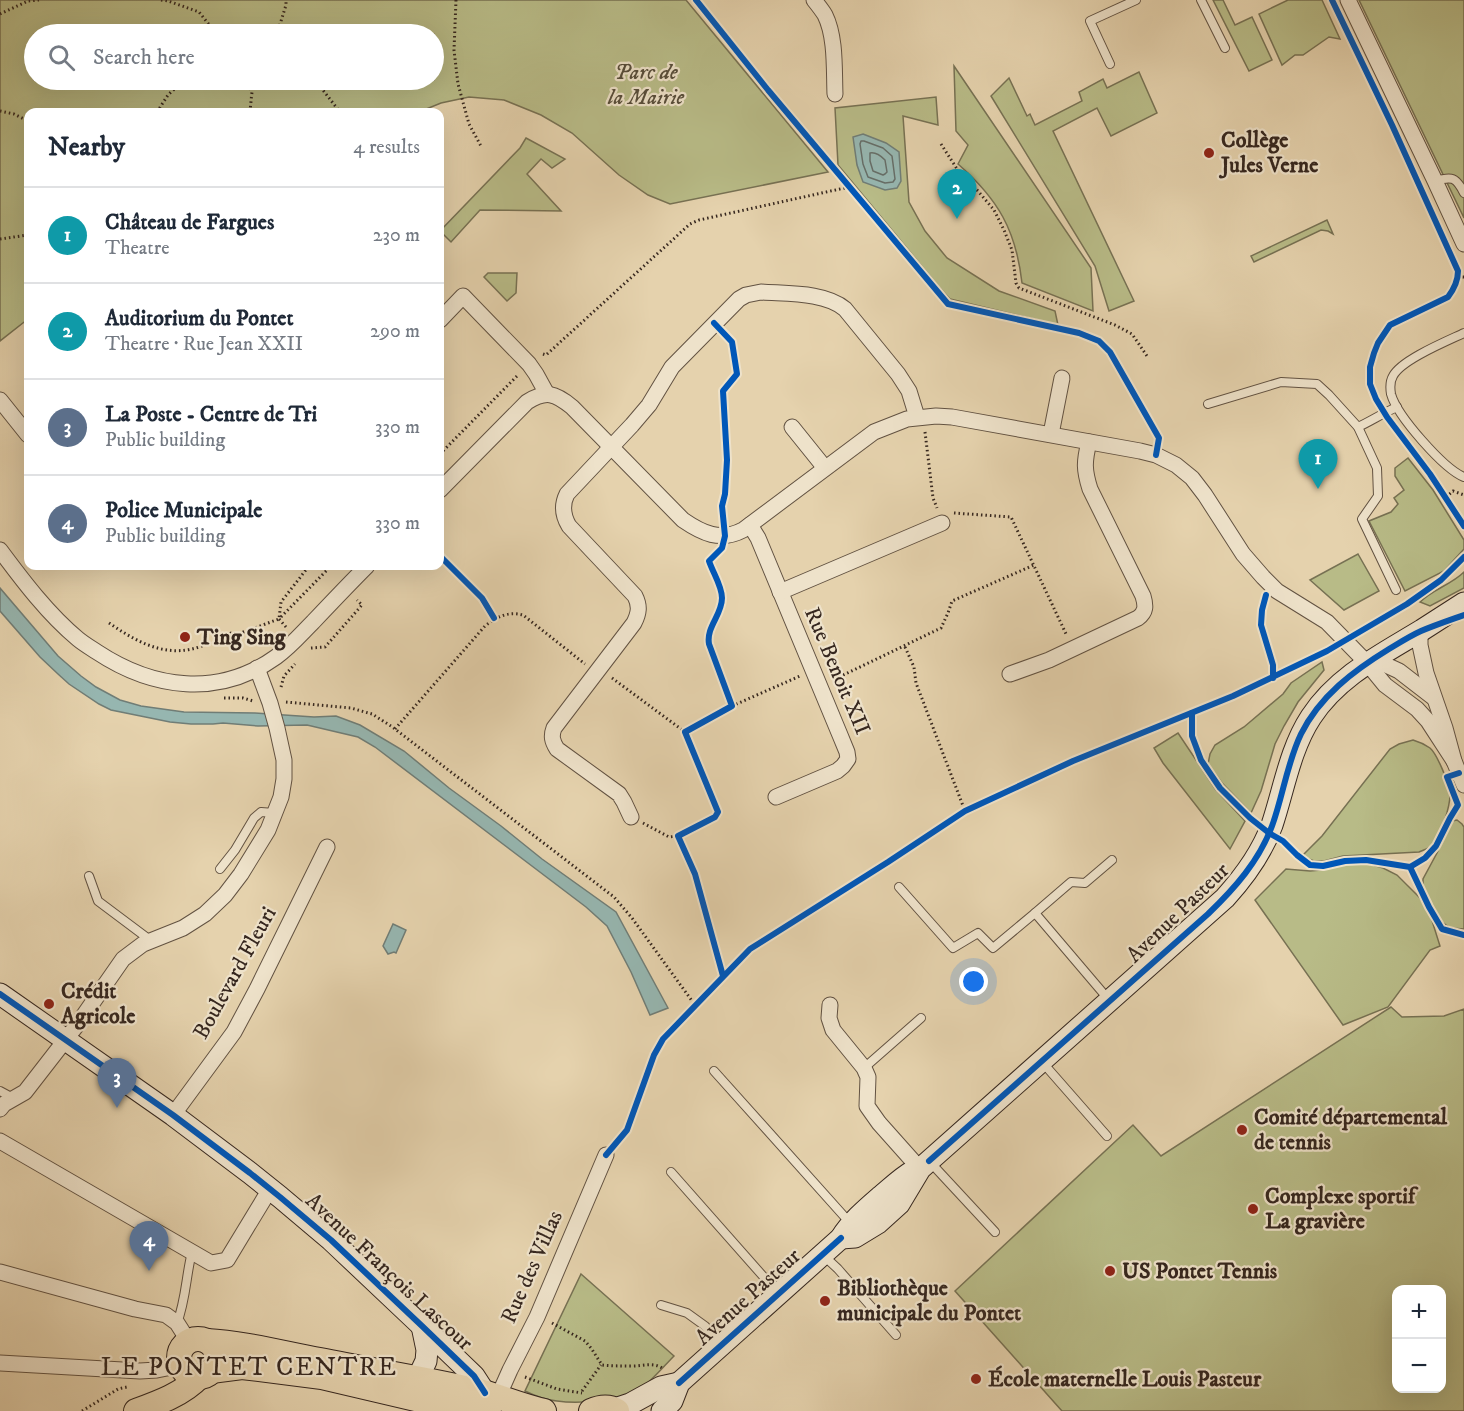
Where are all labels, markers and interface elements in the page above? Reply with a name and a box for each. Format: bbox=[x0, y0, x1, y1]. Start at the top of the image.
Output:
search box bbox=[24, 24, 444, 90]
icon: search bbox=[45, 41, 78, 74]
text: Search here bbox=[93, 44, 195, 71]
park label: Parc de la Mairie bbox=[607, 59, 685, 111]
place label: Collège Jules Verne bbox=[1218, 127, 1318, 179]
text: Nearby bbox=[48, 131, 125, 164]
text: 4 results bbox=[353, 135, 420, 160]
marker: Collège Jules Verne bbox=[1202, 146, 1216, 160]
pin: 2 bbox=[938, 170, 976, 219]
text: Château de Fargues bbox=[105, 209, 274, 236]
text: 1 bbox=[64, 223, 71, 248]
text: 230 m bbox=[373, 223, 420, 248]
text: Theatre bbox=[105, 236, 169, 261]
text: Auditorium du Pontet bbox=[105, 305, 294, 332]
text: 2 bbox=[63, 319, 72, 344]
text: 290 m bbox=[370, 319, 420, 344]
text: Theatre · Rue Jean XXII bbox=[105, 332, 303, 357]
text: La Poste - Centre de Tri bbox=[105, 401, 317, 428]
text: 3 bbox=[64, 415, 71, 440]
text: 330 m bbox=[375, 415, 420, 440]
text: Public building bbox=[105, 428, 225, 453]
pin: 1 bbox=[1298, 440, 1338, 489]
text: Police Municipale bbox=[105, 497, 262, 524]
text: 4 bbox=[62, 511, 73, 536]
text: 330 m bbox=[375, 511, 420, 536]
text: Public building bbox=[105, 524, 225, 549]
street label: Rue Benoit XII bbox=[798, 603, 876, 739]
place label: Ting Sing bbox=[196, 624, 287, 651]
marker: Ting Sing bbox=[178, 630, 192, 644]
street label: Avenue Pasteur bbox=[1121, 857, 1236, 969]
street label: Boulevard Fleuri bbox=[187, 902, 283, 1044]
your location bbox=[959, 967, 988, 996]
place label: Crédit Agricole bbox=[60, 978, 135, 1030]
marker: Crédit Agricole bbox=[42, 997, 56, 1011]
pin: 3 bbox=[98, 1058, 136, 1108]
place label: Comité départemental de tennis bbox=[1254, 1104, 1447, 1156]
marker: Comité départemental de tennis bbox=[1235, 1123, 1249, 1137]
place label: Complexe sportif La gravière bbox=[1265, 1183, 1419, 1235]
street label: Avenue François Lascour bbox=[300, 1187, 479, 1357]
marker: Complexe sportif La gravière bbox=[1246, 1202, 1260, 1216]
street label: Rue des Villas bbox=[495, 1206, 569, 1328]
pin: 4 bbox=[130, 1222, 168, 1271]
street label: Avenue Pasteur bbox=[690, 1242, 807, 1351]
place label: US Pontet Tennis bbox=[1122, 1258, 1278, 1285]
marker: US Pontet Tennis bbox=[1103, 1264, 1117, 1278]
place label: Bibliothèque municipale du Pontet bbox=[837, 1275, 1021, 1327]
map controls bbox=[1392, 1285, 1446, 1393]
button: + bbox=[1392, 1285, 1446, 1339]
marker: Bibliothèque municipale du Pontet bbox=[818, 1294, 832, 1308]
button: − bbox=[1392, 1339, 1446, 1393]
district label: LE PONTET CENTRE bbox=[100, 1351, 398, 1384]
place label: École maternelle Louis Pasteur bbox=[988, 1365, 1262, 1393]
marker: École maternelle Louis Pasteur bbox=[969, 1372, 983, 1386]

